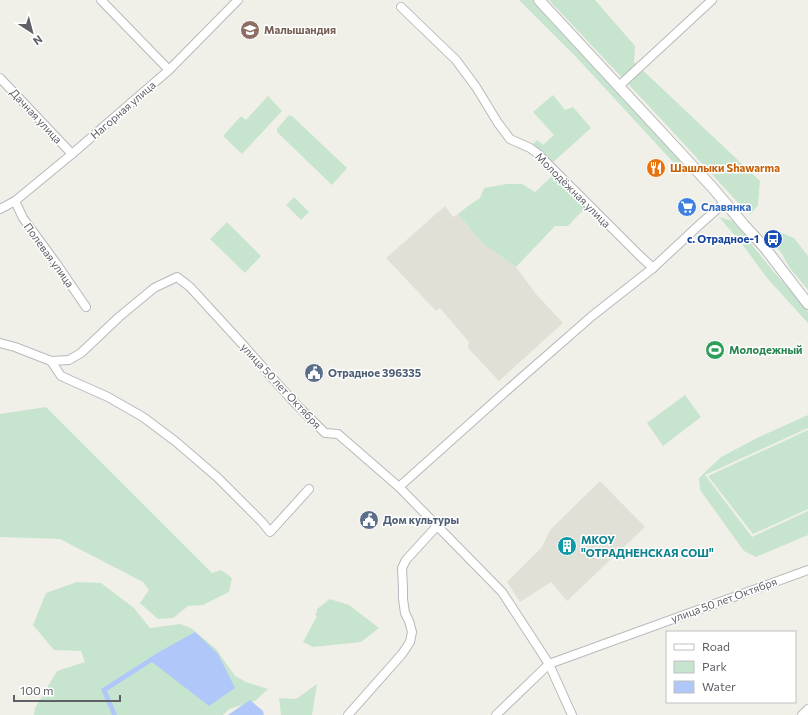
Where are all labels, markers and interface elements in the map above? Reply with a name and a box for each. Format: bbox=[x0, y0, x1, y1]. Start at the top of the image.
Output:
north arrow bbox=[12, 12, 52, 52]
school or university icon: Малышандия bbox=[239, 19, 261, 41]
place label: Малышандия bbox=[264, 23, 336, 36]
text: N bbox=[31, 33, 45, 48]
street label: Нагорная улица bbox=[88, 78, 158, 141]
street label: Дачная улица bbox=[8, 86, 65, 146]
street label: Молодёжная улица bbox=[533, 149, 614, 230]
restaurant icon: Шашлыки Shawarma bbox=[645, 157, 667, 179]
place label: Шашлыки Shawarma bbox=[670, 161, 780, 174]
supermarket icon: Славянка bbox=[676, 196, 698, 218]
place label: Славянка bbox=[701, 200, 752, 213]
street label: Полевая улица bbox=[22, 220, 77, 289]
bus stop icon: с. Отрадное-1 bbox=[762, 228, 784, 250]
place label: с. Отрадное-1 bbox=[687, 232, 759, 245]
sports icon: Молодежный bbox=[704, 339, 726, 361]
street label: улица 50 лет Октября bbox=[238, 340, 324, 431]
place label: Молодежный bbox=[729, 343, 802, 356]
public building icon: Отрадное 396335 bbox=[303, 362, 325, 384]
place label: Отрадное 396335 bbox=[328, 366, 421, 379]
public building icon: Дом культуры bbox=[358, 509, 380, 531]
place label: Дом культуры bbox=[383, 513, 459, 526]
place label: МКОУ "ОТРАДНЕНСКАЯ СОШ" bbox=[581, 533, 714, 559]
building icon: МКОУ "ОТРАДНЕНСКАЯ СОШ" bbox=[556, 535, 578, 557]
street label: улица 50 лет Октября bbox=[669, 574, 779, 625]
legend bbox=[666, 631, 796, 703]
text: Road bbox=[702, 639, 730, 653]
text: Park bbox=[702, 659, 728, 673]
scale bar bbox=[14, 677, 120, 703]
text: Water bbox=[702, 679, 736, 693]
text: 100 m bbox=[20, 683, 54, 697]

